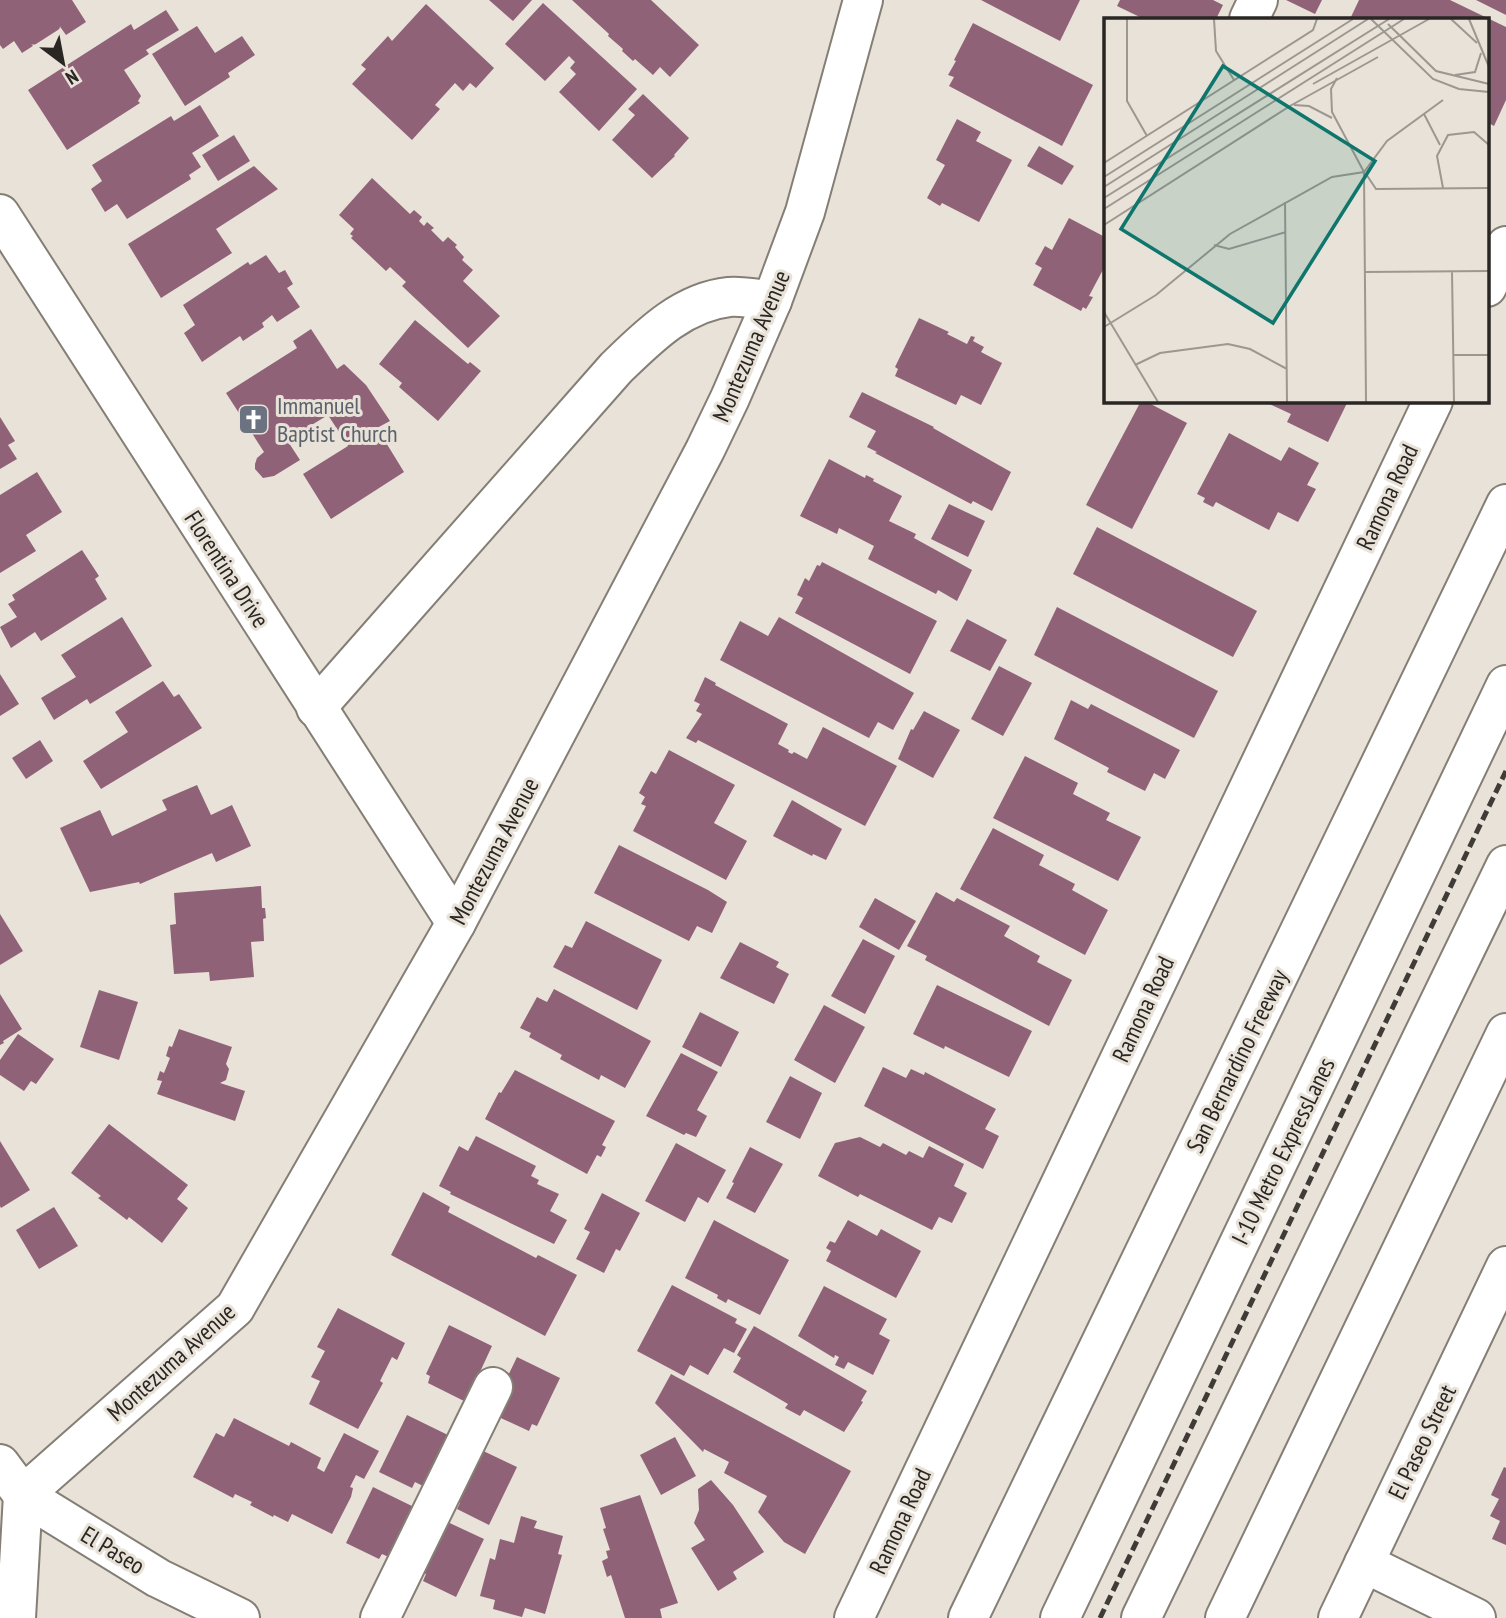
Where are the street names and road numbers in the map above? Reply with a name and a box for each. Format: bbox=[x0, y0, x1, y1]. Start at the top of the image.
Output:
street label: Montezuma Avenue bbox=[705, 265, 797, 427]
street label: Ramona Road bbox=[1349, 439, 1425, 555]
street label: Florentina Drive bbox=[178, 505, 276, 633]
street label: Montezuma Avenue bbox=[442, 772, 546, 930]
street label: Ramona Road bbox=[1105, 951, 1181, 1067]
street label: San Bernardino Freeway bbox=[1179, 964, 1295, 1158]
street label: I-10 Metro ExpressLanes bbox=[1224, 1052, 1342, 1250]
street label: Montezuma Avenue bbox=[101, 1296, 241, 1428]
street label: El Paseo Street bbox=[1381, 1379, 1463, 1504]
street label: Ramona Road bbox=[862, 1463, 938, 1579]
street label: El Paseo bbox=[75, 1519, 151, 1581]

